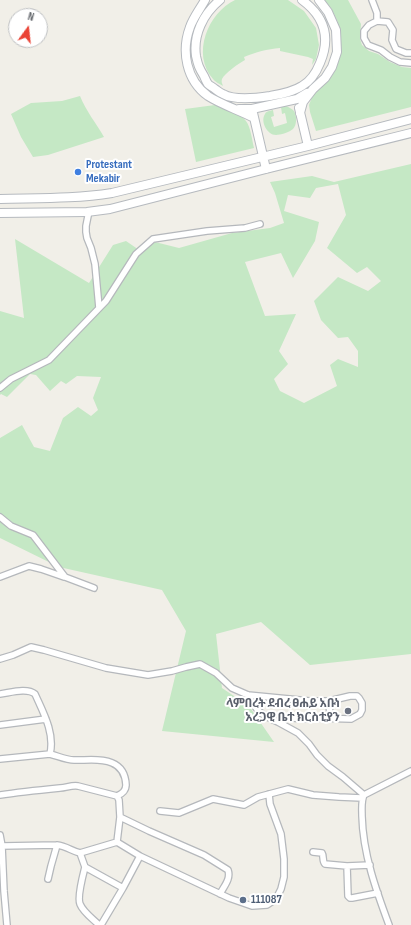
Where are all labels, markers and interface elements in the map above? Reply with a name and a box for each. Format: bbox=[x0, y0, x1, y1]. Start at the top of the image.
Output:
north arrow bbox=[8, 8, 48, 48]
text: N bbox=[26, 10, 35, 24]
place label: Protestant Mekabir bbox=[86, 158, 132, 186]
marker: Protestant Mekabir bbox=[73, 167, 83, 177]
place label: ላምበረት ደብረ ፀሐይ አቡነ አረጋዊ ቤተ ክርስቲያን bbox=[226, 697, 340, 725]
marker: ላምበረት ደብረ ፀሐይ አቡነ አረጋዊ ቤተ ክርስቲያን bbox=[343, 706, 353, 716]
place label: 111087 bbox=[251, 893, 282, 907]
marker: 111087 bbox=[238, 895, 248, 905]

